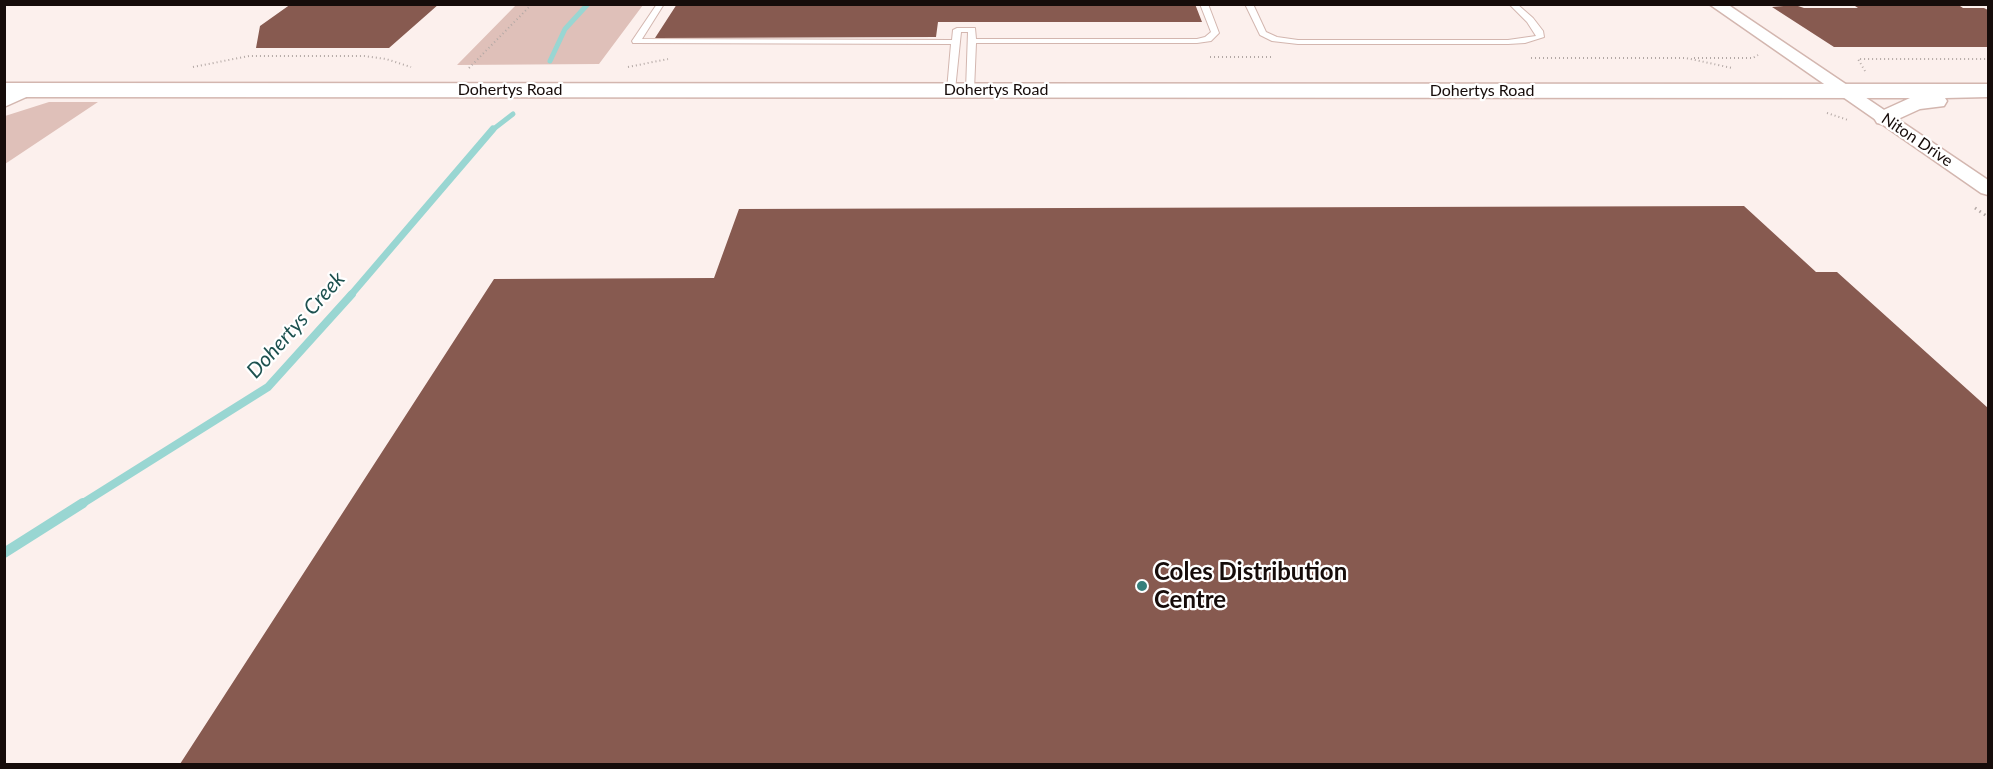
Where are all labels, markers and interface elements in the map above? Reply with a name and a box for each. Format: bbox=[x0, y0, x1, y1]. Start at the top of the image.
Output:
street label: Dohertys Road bbox=[458, 80, 562, 100]
street label: Dohertys Road bbox=[944, 80, 1048, 100]
street label: Dohertys Road bbox=[1430, 81, 1534, 101]
street label: Niton Drive bbox=[1878, 109, 1956, 171]
water label: Dohertys Creek bbox=[242, 267, 350, 383]
place label: Coles Distribution Centre bbox=[1154, 558, 1347, 614]
marker: Coles Distribution Centre bbox=[1135, 579, 1149, 593]

